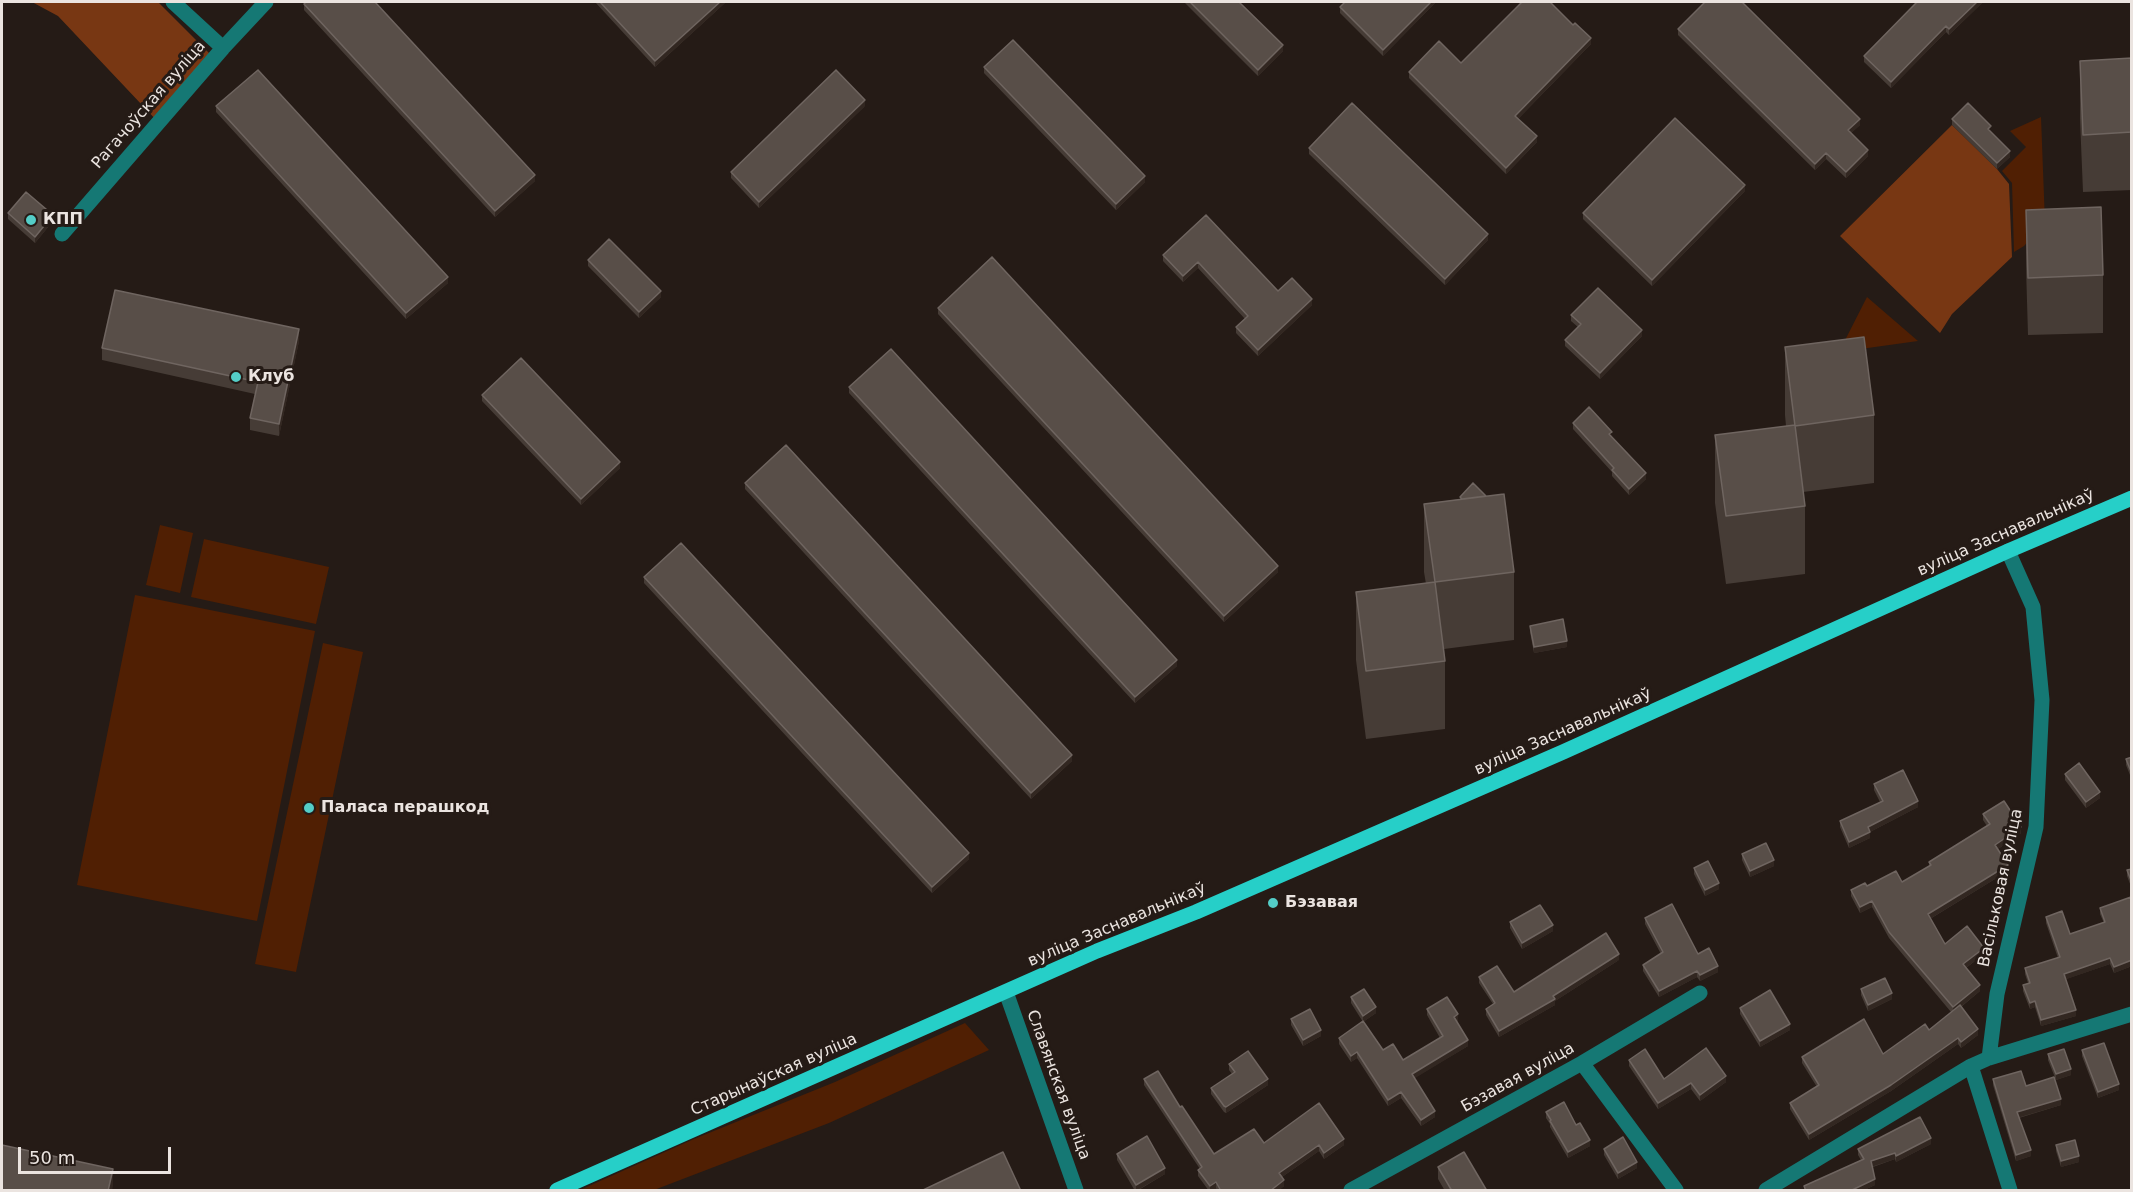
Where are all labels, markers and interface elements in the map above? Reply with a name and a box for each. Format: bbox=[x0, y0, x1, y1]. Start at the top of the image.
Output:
street label: Рагачоўская вуліца bbox=[88, 37, 210, 173]
place label: КПП bbox=[43, 210, 83, 230]
marker: КПП bbox=[24, 213, 38, 227]
place label: Клуб bbox=[248, 367, 294, 387]
marker: Клуб bbox=[229, 370, 243, 384]
street label: вуліца Заснавальнікаў bbox=[1915, 485, 2097, 581]
street label: вуліца Заснавальнікаў bbox=[1472, 684, 1654, 780]
place label: Паласа перашкод bbox=[321, 798, 489, 818]
marker: Паласа перашкод bbox=[302, 801, 316, 815]
street label: Васільковая вуліца bbox=[1975, 807, 2027, 969]
street label: вуліца Заснавальнікаў bbox=[1025, 879, 1209, 971]
place label: Бэзавая bbox=[1285, 893, 1358, 913]
marker: Бэзавая bbox=[1266, 896, 1280, 910]
street label: Славянская вуліца bbox=[1022, 1007, 1094, 1163]
street label: Старынаўская вуліца bbox=[688, 1030, 860, 1120]
street label: Бэзавая вуліца bbox=[1458, 1039, 1578, 1117]
scale bar bbox=[21, 1135, 174, 1173]
text: 50 m bbox=[29, 1147, 75, 1168]

